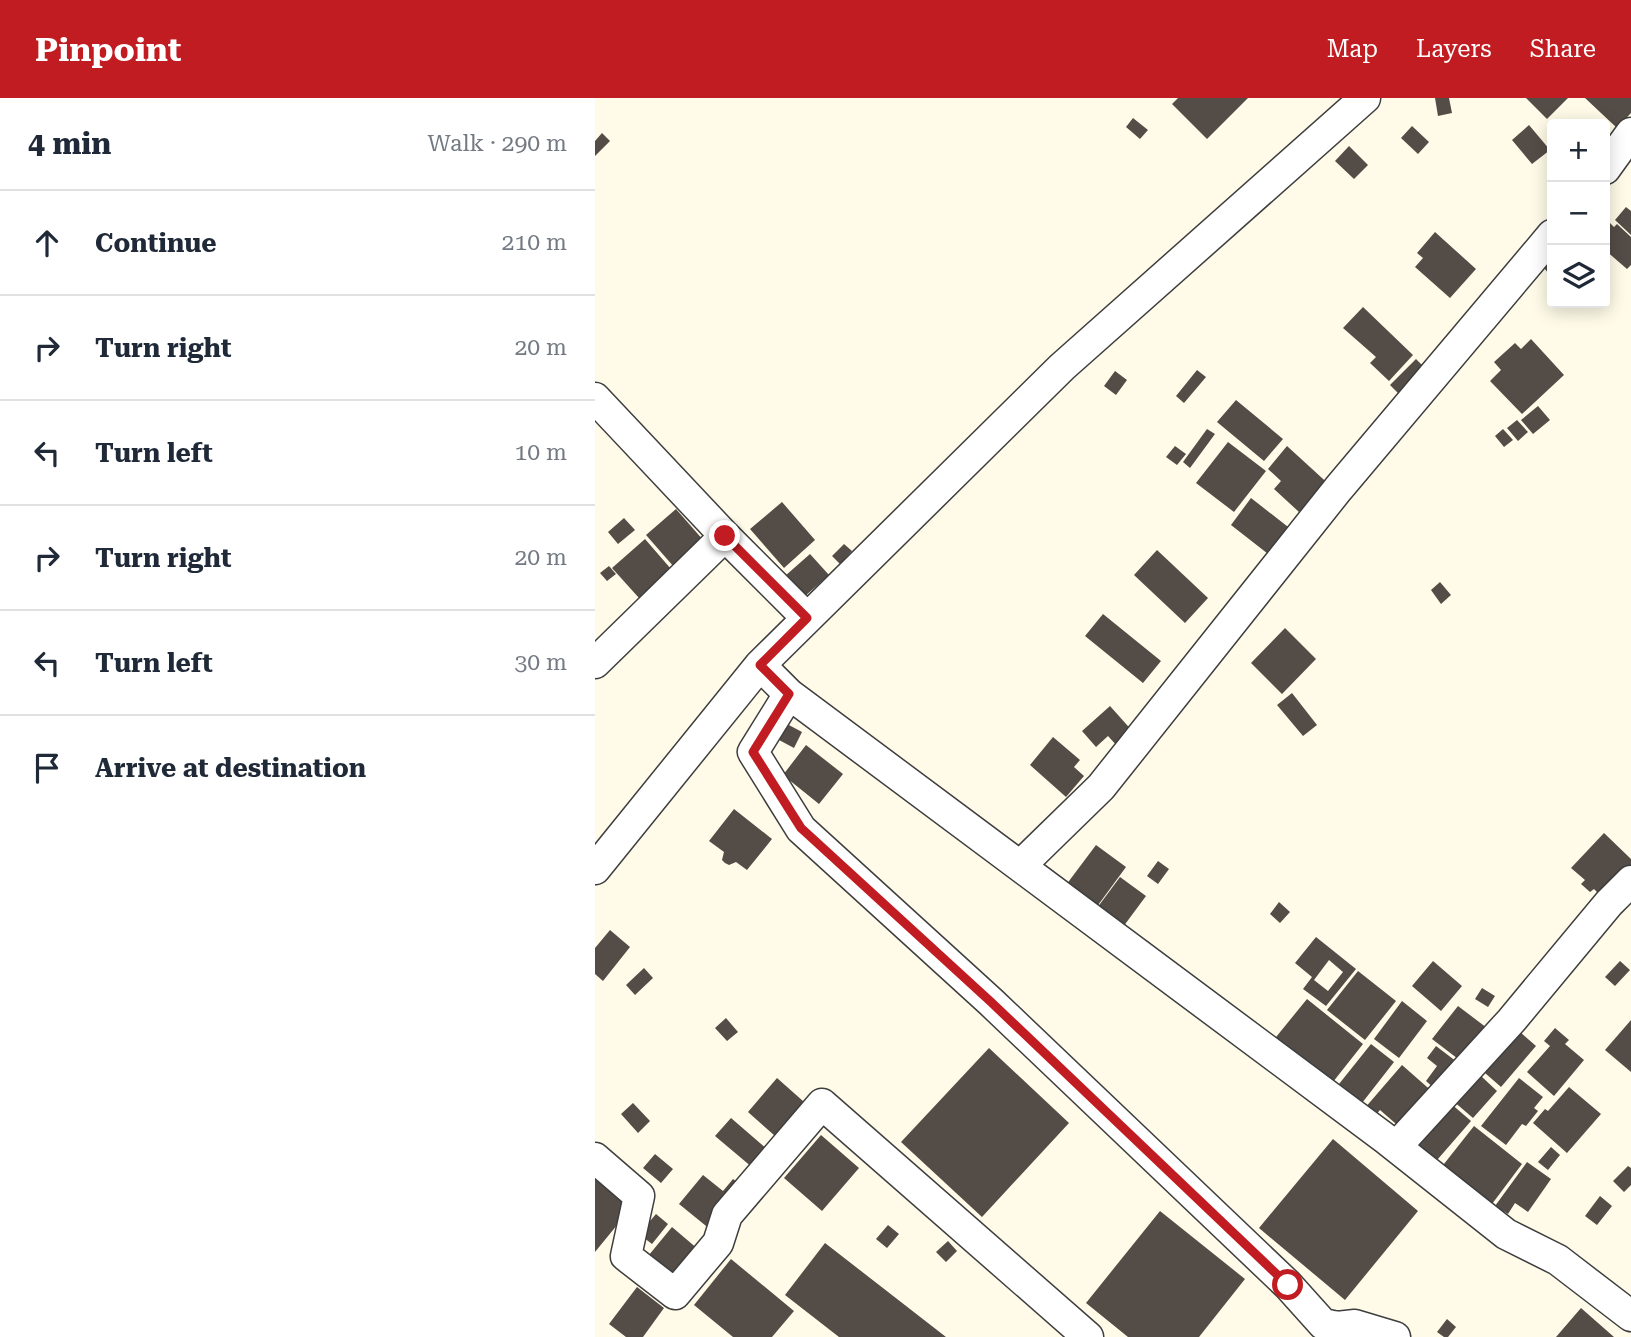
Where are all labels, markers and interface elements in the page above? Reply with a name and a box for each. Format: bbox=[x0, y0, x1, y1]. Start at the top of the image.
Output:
text: Pinpoint bbox=[35, 30, 181, 69]
text: Map bbox=[1327, 35, 1378, 63]
text: Layers bbox=[1416, 35, 1492, 63]
text: Share bbox=[1530, 35, 1596, 63]
map controls bbox=[1547, 119, 1610, 308]
button: + bbox=[1547, 119, 1610, 182]
text: 4 min bbox=[28, 126, 111, 161]
text: Walk · 290 m bbox=[428, 130, 567, 157]
button: − bbox=[1547, 182, 1610, 245]
icon: ahead bbox=[28, 224, 66, 262]
text: Continue bbox=[95, 228, 217, 258]
text: 210 m bbox=[502, 229, 567, 256]
button: layers bbox=[1547, 245, 1610, 308]
icon: right bbox=[28, 329, 66, 367]
text: Turn right bbox=[95, 333, 231, 363]
text: 20 m bbox=[514, 334, 567, 361]
icon: left bbox=[28, 434, 66, 472]
text: Turn left bbox=[95, 438, 213, 468]
text: 10 m bbox=[514, 439, 567, 466]
route end bbox=[709, 520, 740, 551]
icon: right bbox=[28, 539, 66, 577]
text: Turn right bbox=[95, 543, 231, 573]
text: 20 m bbox=[514, 544, 567, 571]
icon: left bbox=[28, 644, 66, 682]
text: Turn left bbox=[95, 648, 213, 678]
text: 30 m bbox=[514, 649, 567, 676]
icon: arrive bbox=[28, 749, 66, 787]
text: Arrive at destination bbox=[95, 753, 366, 783]
route start bbox=[1272, 1269, 1303, 1300]

